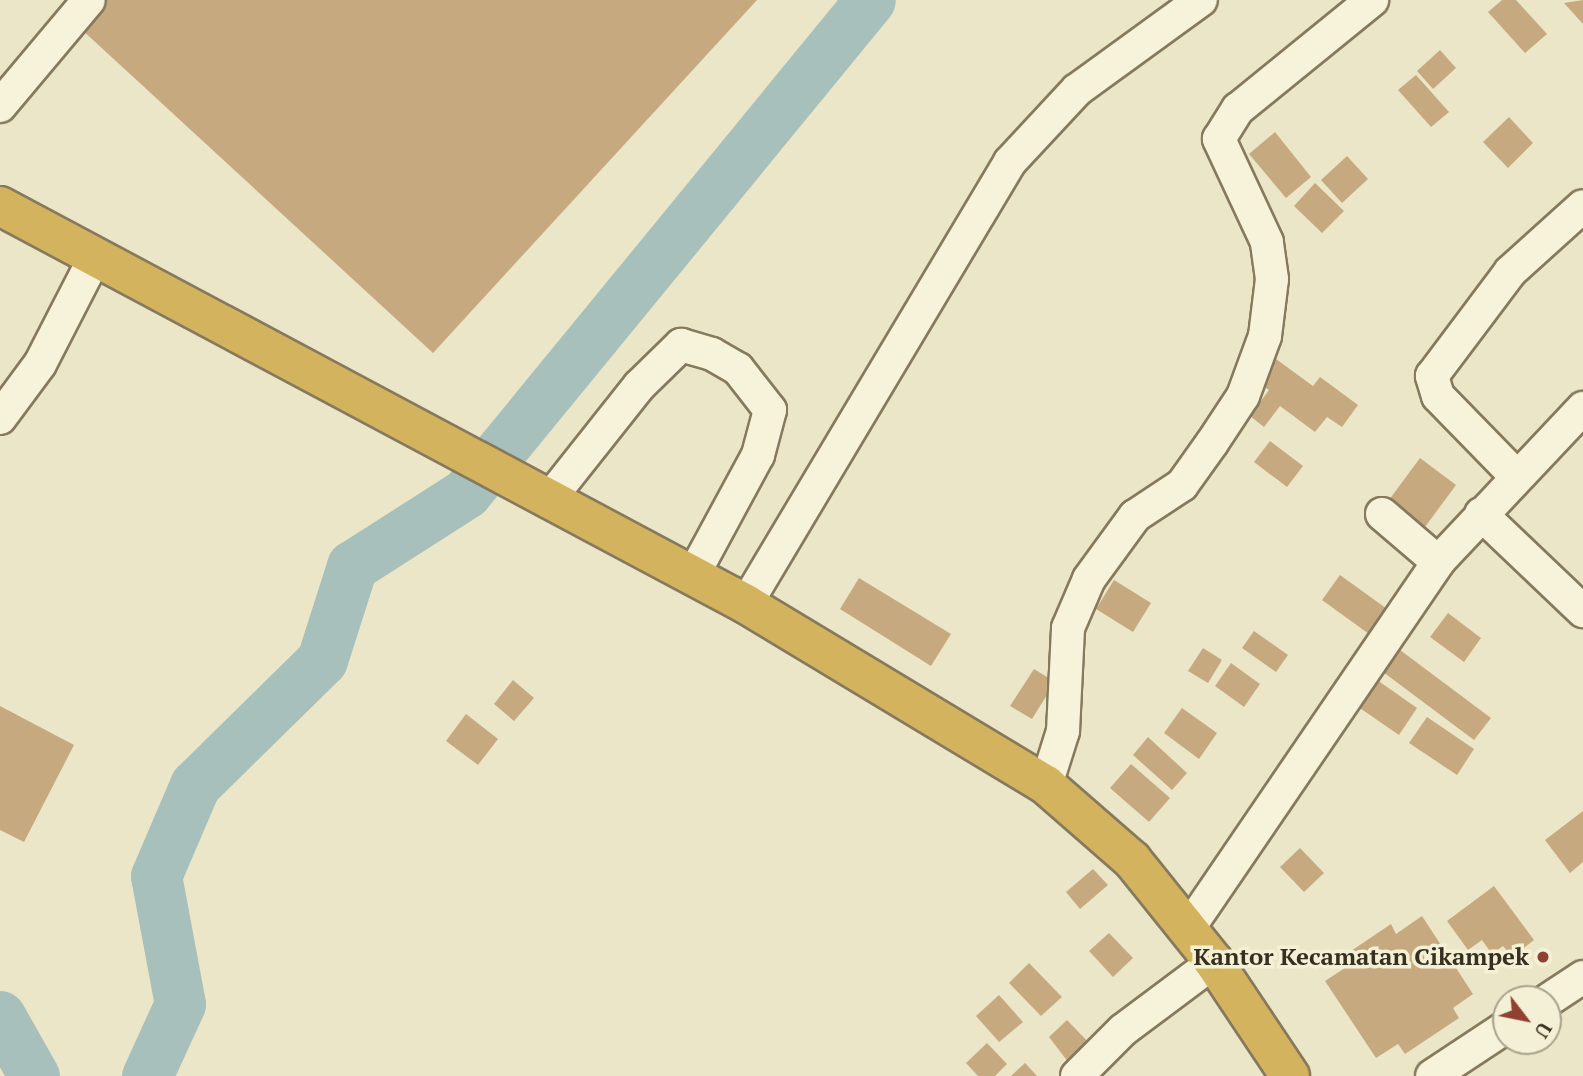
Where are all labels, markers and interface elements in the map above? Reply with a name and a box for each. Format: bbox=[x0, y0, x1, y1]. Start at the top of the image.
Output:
place label: Kantor Kecamatan Cikampek bbox=[1194, 943, 1529, 971]
marker: Kantor Kecamatan Cikampek bbox=[1535, 949, 1551, 965]
north arrow bbox=[1492, 985, 1562, 1055]
text: U bbox=[1529, 1018, 1558, 1043]

